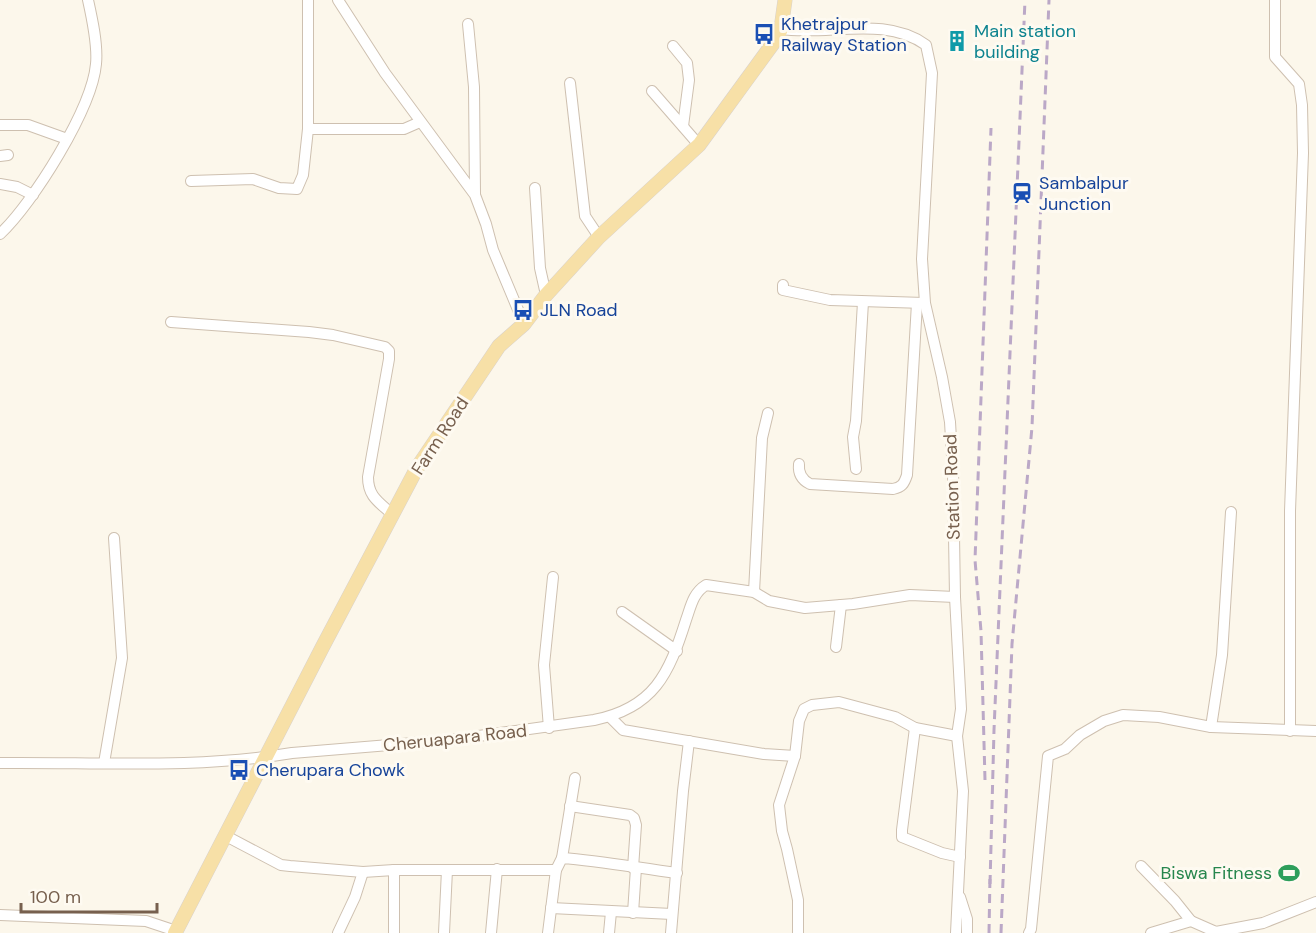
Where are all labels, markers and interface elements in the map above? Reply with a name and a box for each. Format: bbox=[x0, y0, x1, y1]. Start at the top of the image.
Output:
place label: Khetrajpur Railway Station bbox=[781, 12, 907, 57]
place label: Main station building bbox=[974, 19, 1076, 64]
bus stop icon: Khetrajpur Railway Station bbox=[752, 22, 776, 46]
building icon: Main station building bbox=[945, 29, 969, 53]
place label: Sambalpur Junction bbox=[1039, 171, 1129, 216]
station icon: Sambalpur Junction bbox=[1010, 181, 1034, 205]
bus stop icon: JLN Road bbox=[511, 298, 535, 322]
place label: JLN Road bbox=[540, 298, 618, 322]
street label: Farm Road bbox=[406, 392, 474, 480]
street label: Station Road bbox=[938, 434, 966, 540]
street label: Cheruapara Road bbox=[382, 719, 528, 757]
bus stop icon: Cherupara Chowk bbox=[227, 758, 251, 782]
place label: Cherupara Chowk bbox=[256, 758, 405, 782]
place label: Biswa Fitness bbox=[1161, 861, 1272, 885]
sports icon: Biswa Fitness bbox=[1277, 861, 1301, 885]
scale bar bbox=[21, 876, 158, 914]
text: 100 m bbox=[30, 885, 81, 909]

